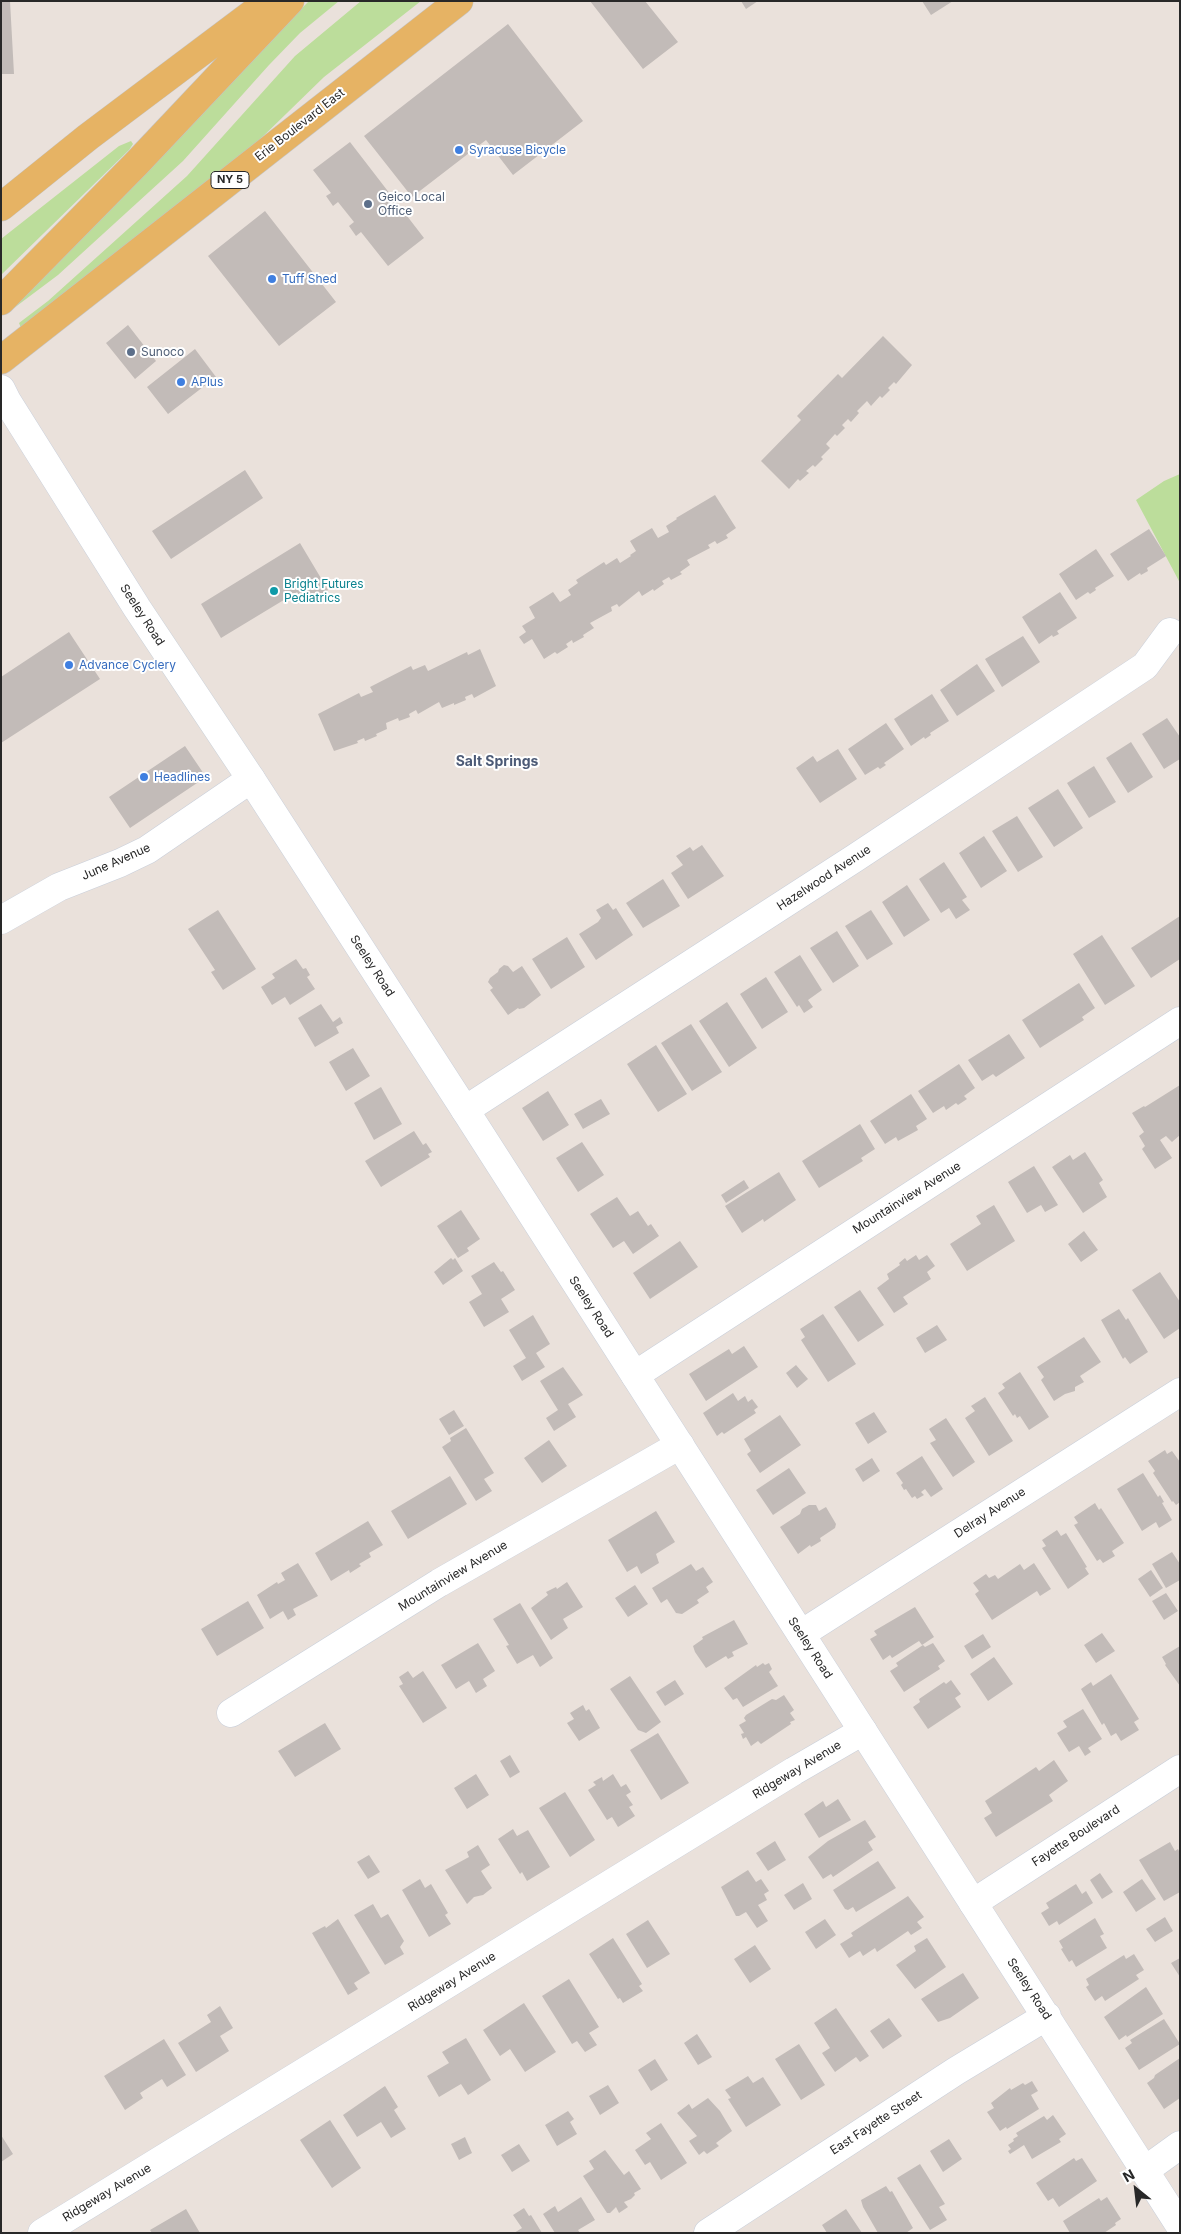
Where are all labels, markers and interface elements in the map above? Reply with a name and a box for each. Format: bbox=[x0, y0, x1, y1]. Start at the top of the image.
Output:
street label: Erie Boulevard East bbox=[252, 86, 348, 164]
place label: Syracuse Bicycle bbox=[469, 143, 566, 157]
marker: Syracuse Bicycle bbox=[453, 144, 465, 156]
road number: NY 5 bbox=[211, 172, 249, 188]
place label: Geico Local Office bbox=[378, 190, 445, 218]
marker: Geico Local Office bbox=[362, 198, 374, 210]
place label: Tuff Shed bbox=[282, 272, 337, 286]
marker: Tuff Shed bbox=[266, 273, 278, 285]
place label: Sunoco bbox=[141, 345, 184, 359]
marker: Sunoco bbox=[125, 346, 137, 358]
place label: APlus bbox=[191, 375, 223, 389]
marker: APlus bbox=[175, 376, 187, 388]
place label: Bright Futures Pediatrics bbox=[284, 577, 364, 605]
street label: Seeley Road bbox=[117, 582, 167, 648]
marker: Bright Futures Pediatrics bbox=[268, 585, 280, 597]
place label: Advance Cyclery bbox=[79, 658, 176, 672]
marker: Advance Cyclery bbox=[63, 659, 75, 671]
district label: Salt Springs bbox=[456, 754, 538, 770]
place label: Headlines bbox=[154, 770, 210, 784]
marker: Headlines bbox=[138, 771, 150, 783]
street label: June Avenue bbox=[79, 840, 153, 884]
street label: Hazelwood Avenue bbox=[774, 842, 874, 914]
street label: Seeley Road bbox=[347, 933, 397, 999]
street label: Mountainview Avenue bbox=[850, 1159, 964, 1237]
street label: Seeley Road bbox=[566, 1274, 616, 1340]
street label: Delray Avenue bbox=[952, 1485, 1028, 1541]
street label: Mountainview Avenue bbox=[396, 1538, 510, 1614]
street label: Seeley Road bbox=[785, 1615, 835, 1681]
street label: Ridgeway Avenue bbox=[750, 1738, 844, 1802]
street label: Fayette Boulevard bbox=[1029, 1802, 1123, 1870]
street label: Ridgeway Avenue bbox=[405, 1949, 499, 2015]
street label: Seeley Road bbox=[1004, 1956, 1054, 2022]
street label: East Fayette Street bbox=[828, 2088, 924, 2158]
street label: Ridgeway Avenue bbox=[60, 2161, 154, 2225]
north arrow bbox=[1111, 2164, 1161, 2214]
text: N bbox=[1120, 2165, 1137, 2185]

